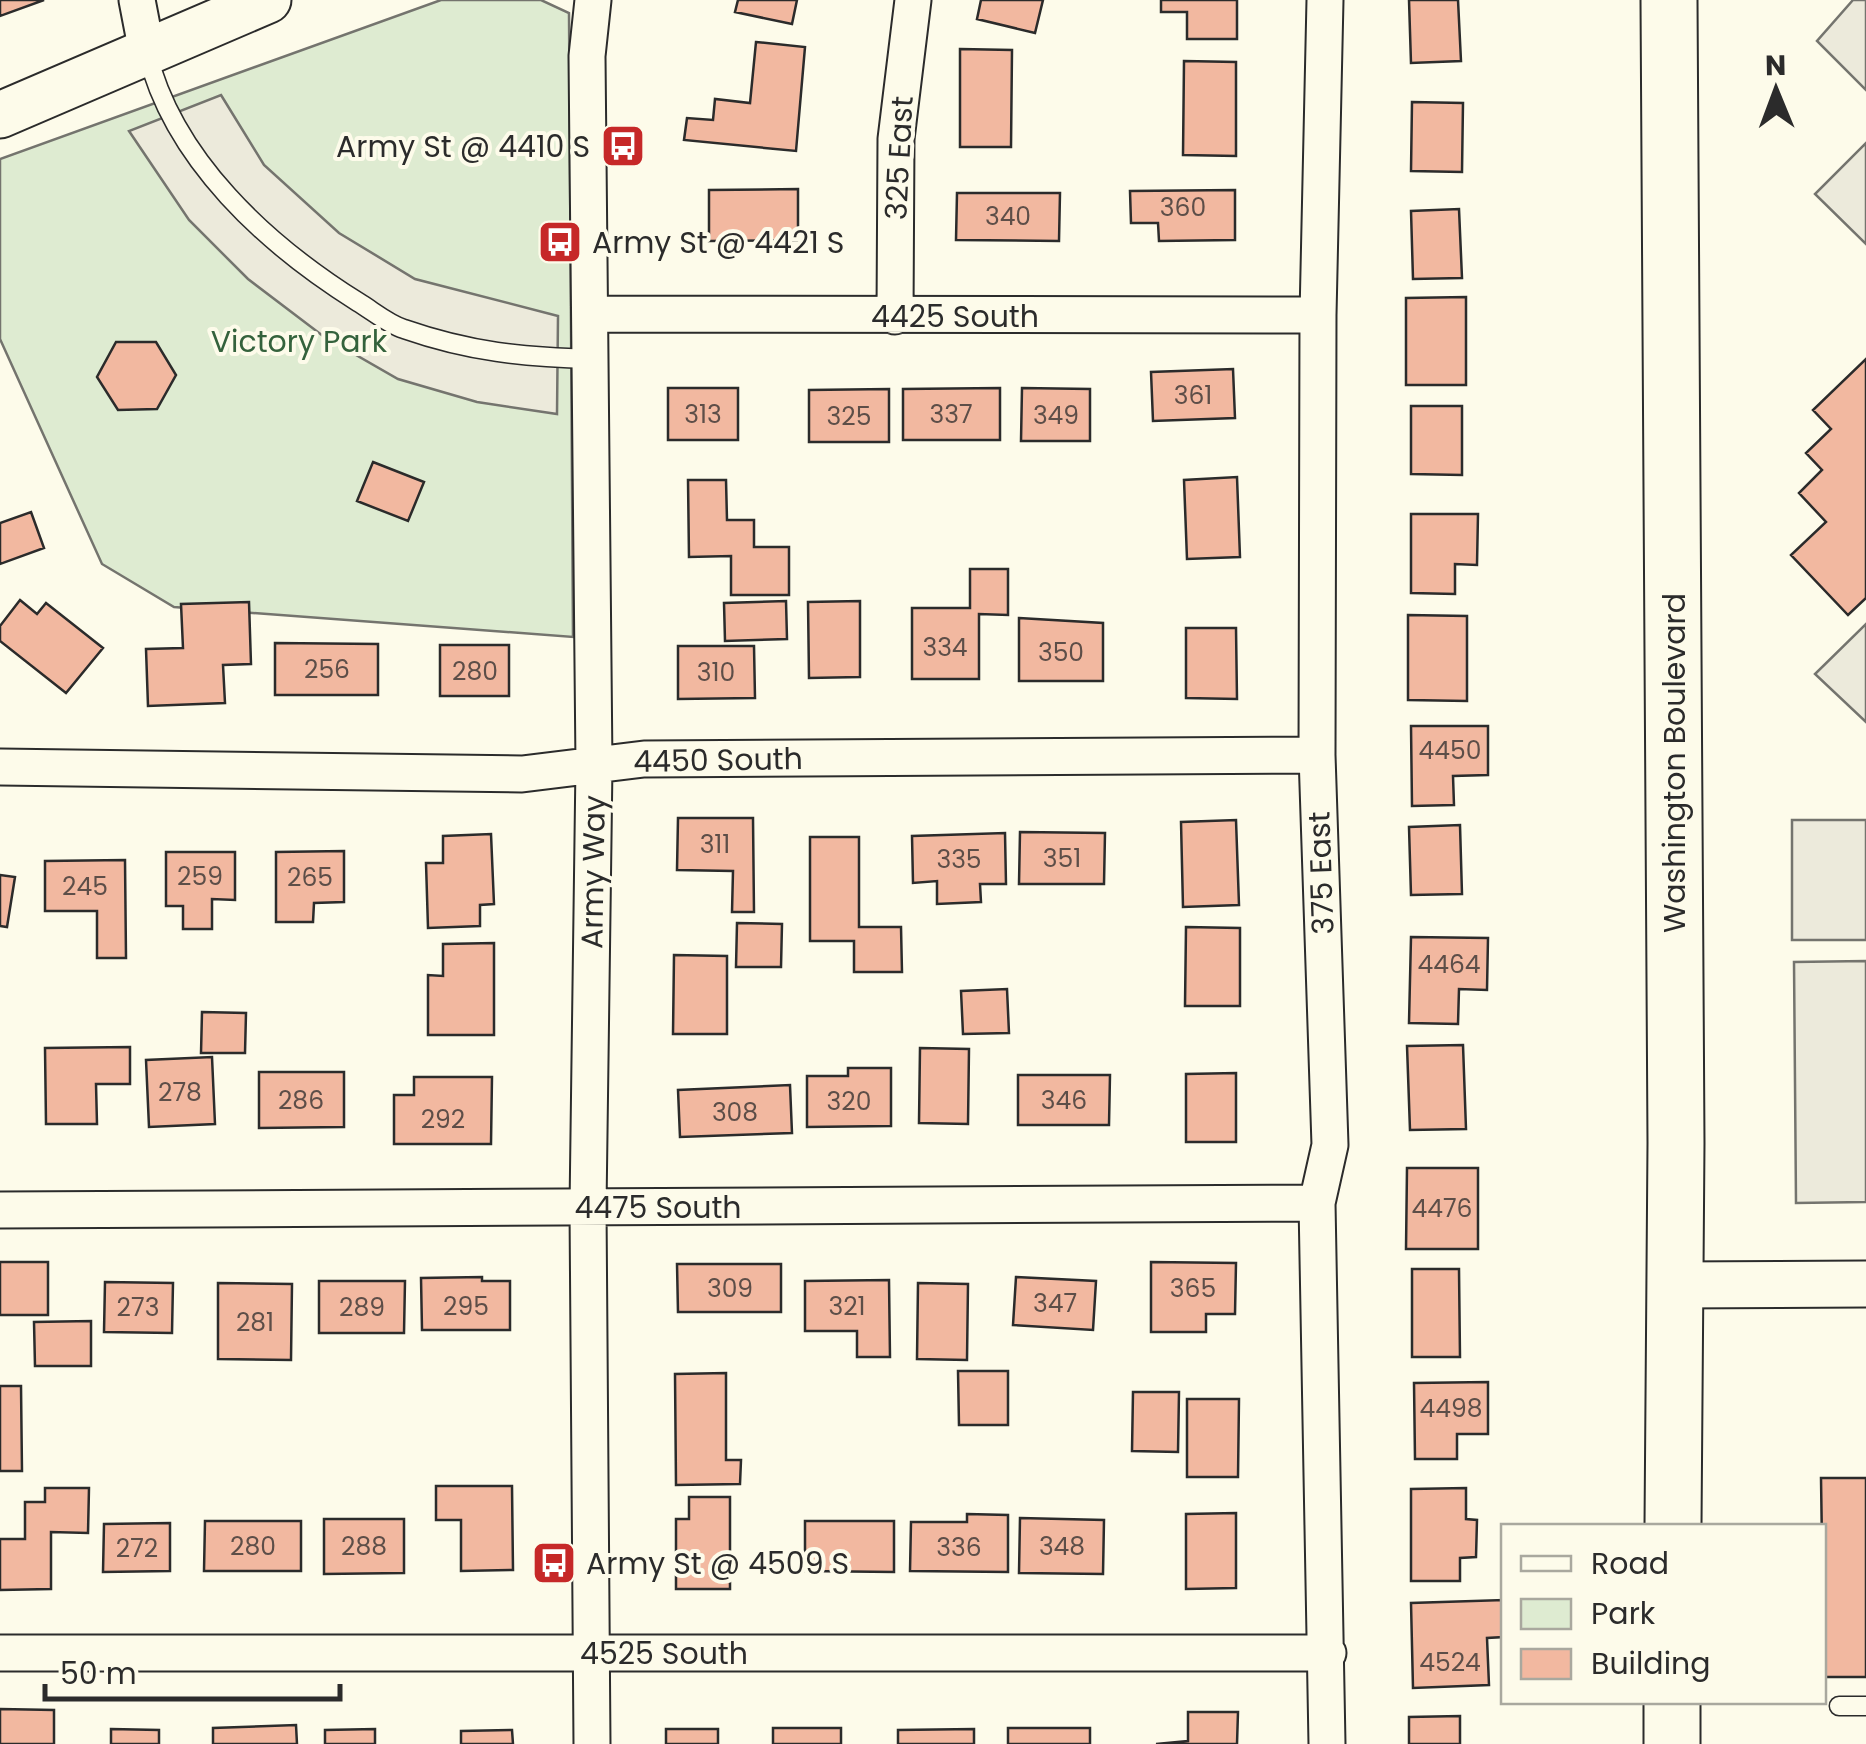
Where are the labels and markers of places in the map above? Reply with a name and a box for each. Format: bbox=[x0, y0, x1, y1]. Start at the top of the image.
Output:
bus stop icon: Army St @ 4410 S bbox=[600, 123, 646, 169]
place label: Army St @ 4410 S bbox=[336, 125, 590, 168]
bus stop icon: Army St @ 4421 S bbox=[537, 219, 583, 265]
place label: Army St @ 4421 S bbox=[592, 221, 844, 264]
bus stop icon: Army St @ 4509 S bbox=[531, 1540, 577, 1586]
place label: Army St @ 4509 S bbox=[586, 1542, 849, 1585]

